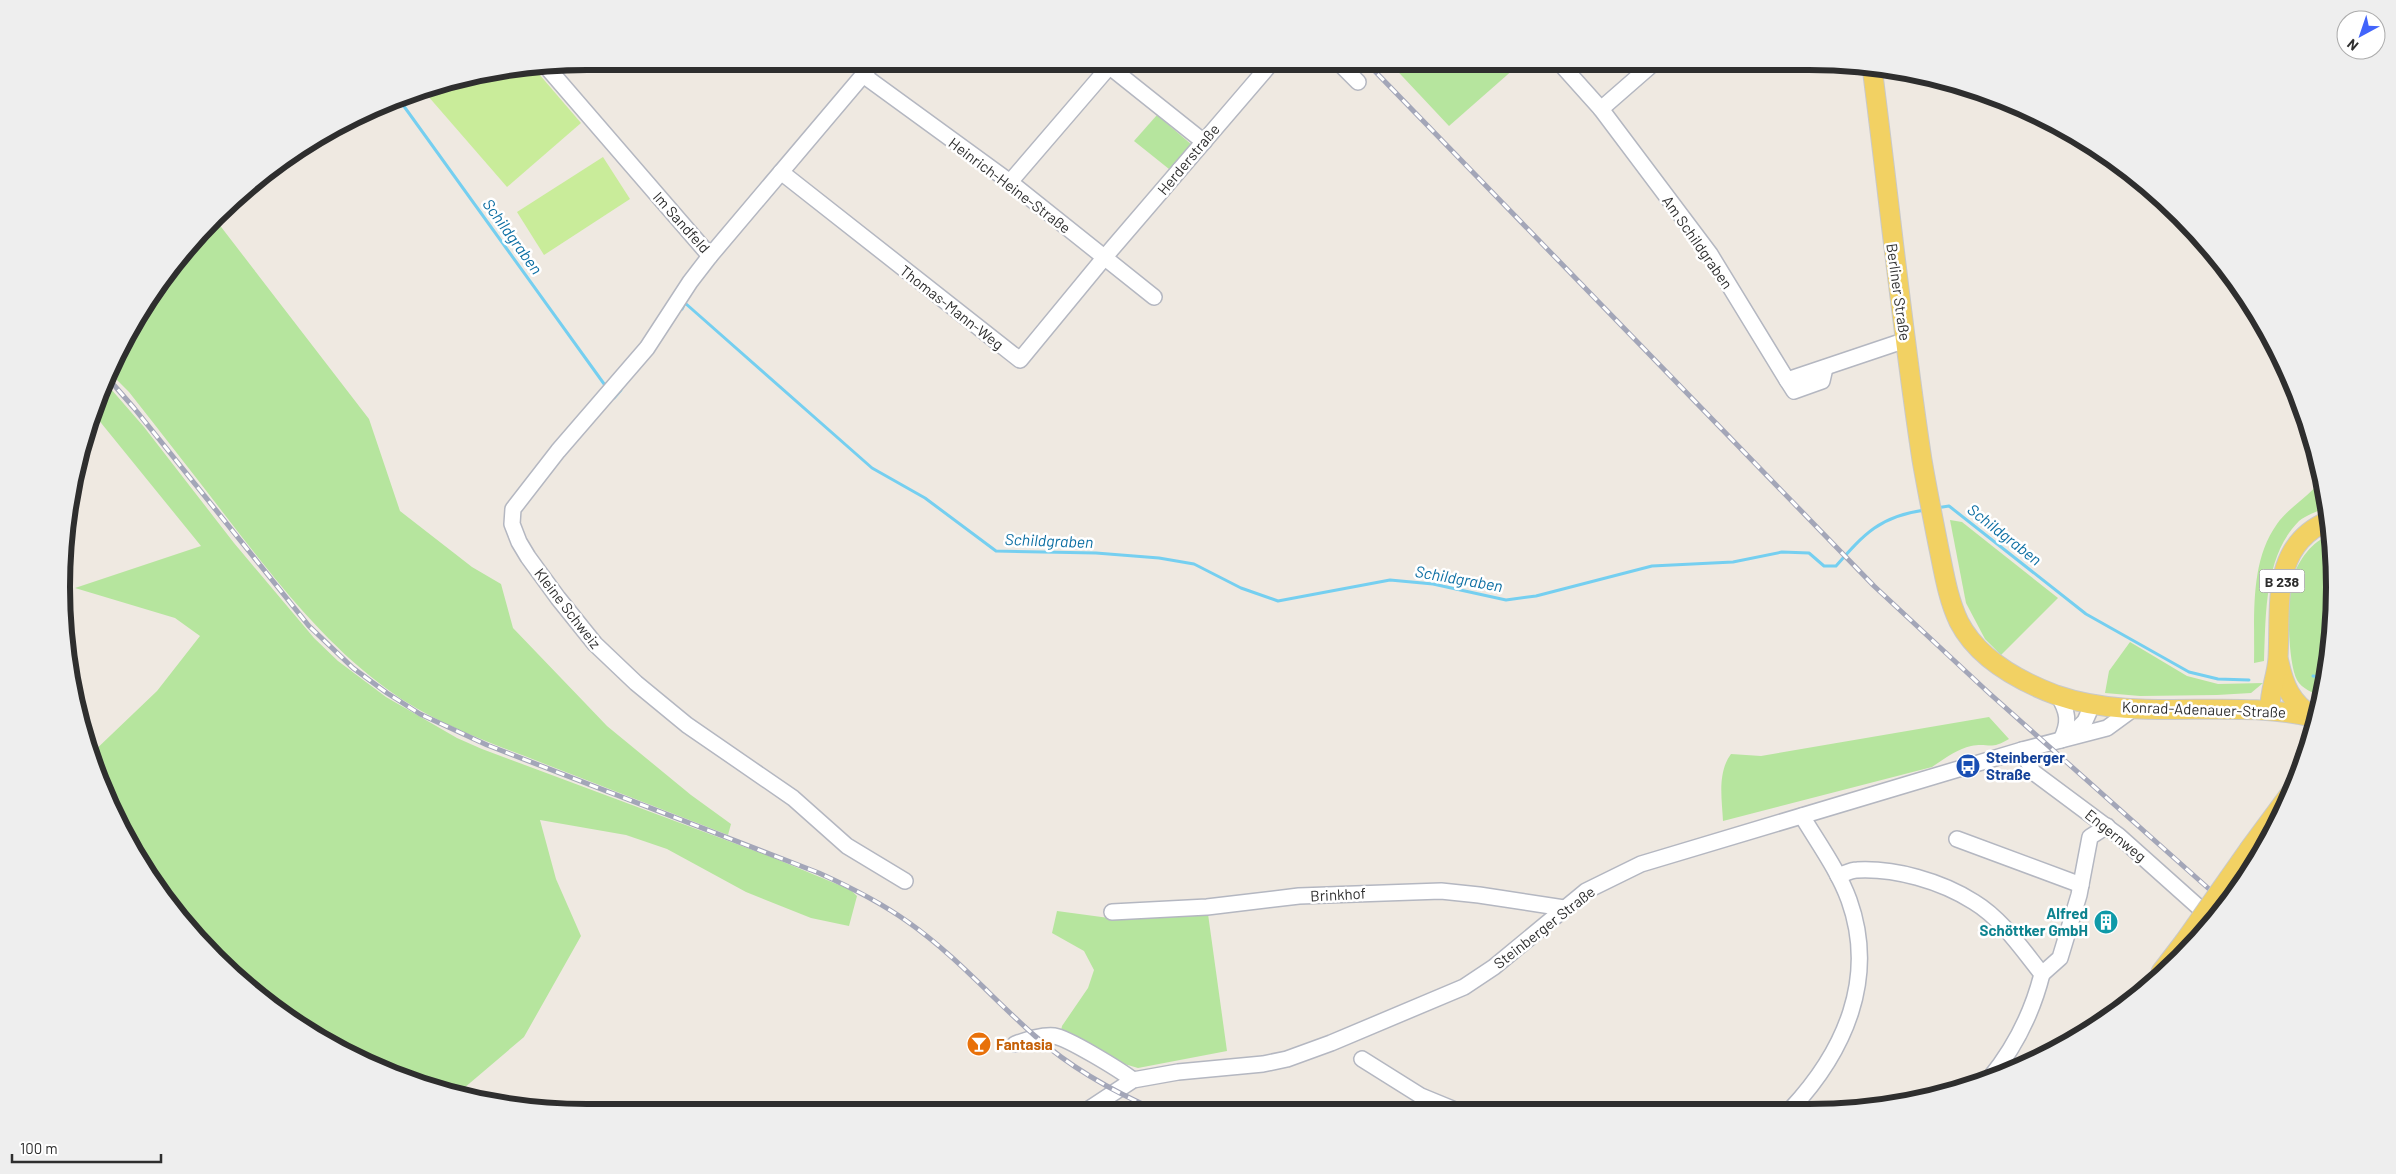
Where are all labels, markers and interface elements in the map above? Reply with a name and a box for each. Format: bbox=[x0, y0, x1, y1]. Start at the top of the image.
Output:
north arrow bbox=[2336, 10, 2386, 60]
text: N bbox=[2343, 36, 2361, 55]
street label: Herderstraße bbox=[1153, 120, 1223, 198]
street label: Heinrich-Heine-Straße bbox=[946, 133, 1074, 237]
street label: Im Sandfeld bbox=[650, 188, 714, 256]
street label: Am Schildgraben bbox=[1659, 192, 1737, 292]
water label: Schildgraben bbox=[479, 195, 547, 277]
street label: Berliner Straße bbox=[1883, 242, 1915, 342]
street label: Thomas-Mann-Weg bbox=[897, 261, 1007, 353]
water label: Schildgraben bbox=[1964, 499, 2046, 569]
water label: Schildgraben bbox=[1004, 529, 1094, 551]
water label: Schildgraben bbox=[1414, 561, 1504, 595]
street label: Kleine Schweiz bbox=[531, 564, 605, 652]
road number: B 238 bbox=[2260, 570, 2304, 592]
street label: Konrad-Adenauer-Straße bbox=[2122, 697, 2286, 721]
place label: Steinberger Straße bbox=[1986, 748, 2065, 783]
bus stop icon: Steinberger Straße bbox=[1955, 753, 1981, 779]
street label: Engernweg bbox=[2082, 805, 2150, 865]
street label: Steinberger Straße bbox=[1490, 882, 1598, 972]
street label: Brinkhof bbox=[1310, 884, 1366, 904]
place label: Alfred Schöttker GmbH bbox=[1980, 904, 2088, 939]
building icon: Alfred Schöttker GmbH bbox=[2093, 909, 2119, 935]
bar icon: Fantasia bbox=[966, 1031, 992, 1057]
place label: Fantasia bbox=[996, 1035, 1053, 1053]
scale bar bbox=[12, 1132, 161, 1164]
text: 100 m bbox=[20, 1139, 58, 1157]

